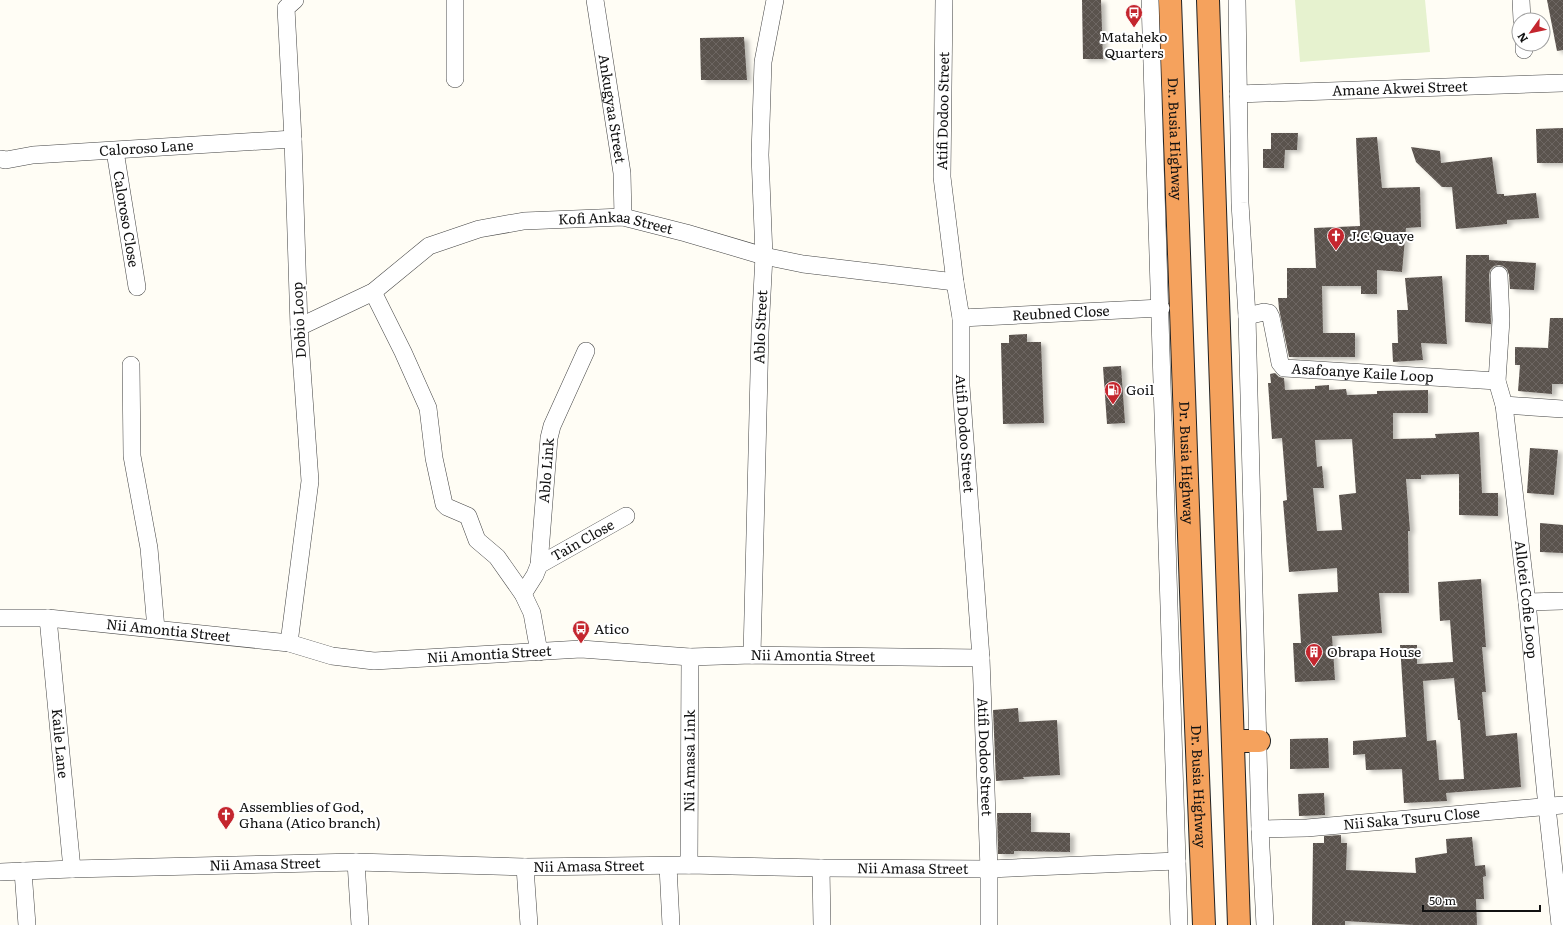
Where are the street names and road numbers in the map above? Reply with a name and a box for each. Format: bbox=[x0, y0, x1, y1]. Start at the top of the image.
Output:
street label: Atifi Dodoo Street bbox=[931, 51, 953, 170]
street label: Ankugyaa Street bbox=[595, 53, 631, 165]
street label: Amane Akwei Street bbox=[1332, 75, 1468, 100]
street label: Dr. Busia Highway bbox=[1164, 77, 1188, 202]
street label: Caloroso Lane bbox=[98, 134, 194, 160]
street label: Caloroso Close bbox=[109, 169, 145, 269]
street label: Kofi Ankaa Street bbox=[558, 206, 676, 238]
street label: Dobio Loop bbox=[286, 281, 310, 359]
street label: Ablo Street bbox=[748, 289, 771, 364]
street label: Reubned Close bbox=[1012, 300, 1110, 324]
street label: Asafoanye Kaile Loop bbox=[1291, 357, 1434, 386]
street label: Atifi Dodoo Street bbox=[952, 374, 980, 494]
street label: Dr. Busia Highway bbox=[1175, 401, 1200, 526]
street label: Ablo Link bbox=[533, 437, 558, 504]
street label: Tain Close bbox=[547, 514, 617, 565]
street label: Allotei Cofie Loop bbox=[1511, 539, 1543, 660]
street label: Nii Amontia Street bbox=[105, 613, 232, 646]
street label: Nii Amontia Street bbox=[426, 640, 552, 667]
street label: Nii Amontia Street bbox=[750, 644, 876, 666]
street label: Atifi Dodoo Street bbox=[974, 697, 998, 817]
street label: Kaile Lane bbox=[48, 708, 74, 779]
street label: Nii Amasa Link bbox=[678, 709, 699, 812]
street label: Dr. Busia Highway bbox=[1187, 724, 1212, 849]
street label: Nii Saka Tsuru Close bbox=[1342, 802, 1481, 834]
street label: Nii Amasa Street bbox=[209, 852, 321, 875]
street label: Nii Amasa Street bbox=[533, 855, 645, 876]
street label: Nii Amasa Street bbox=[857, 857, 969, 878]

